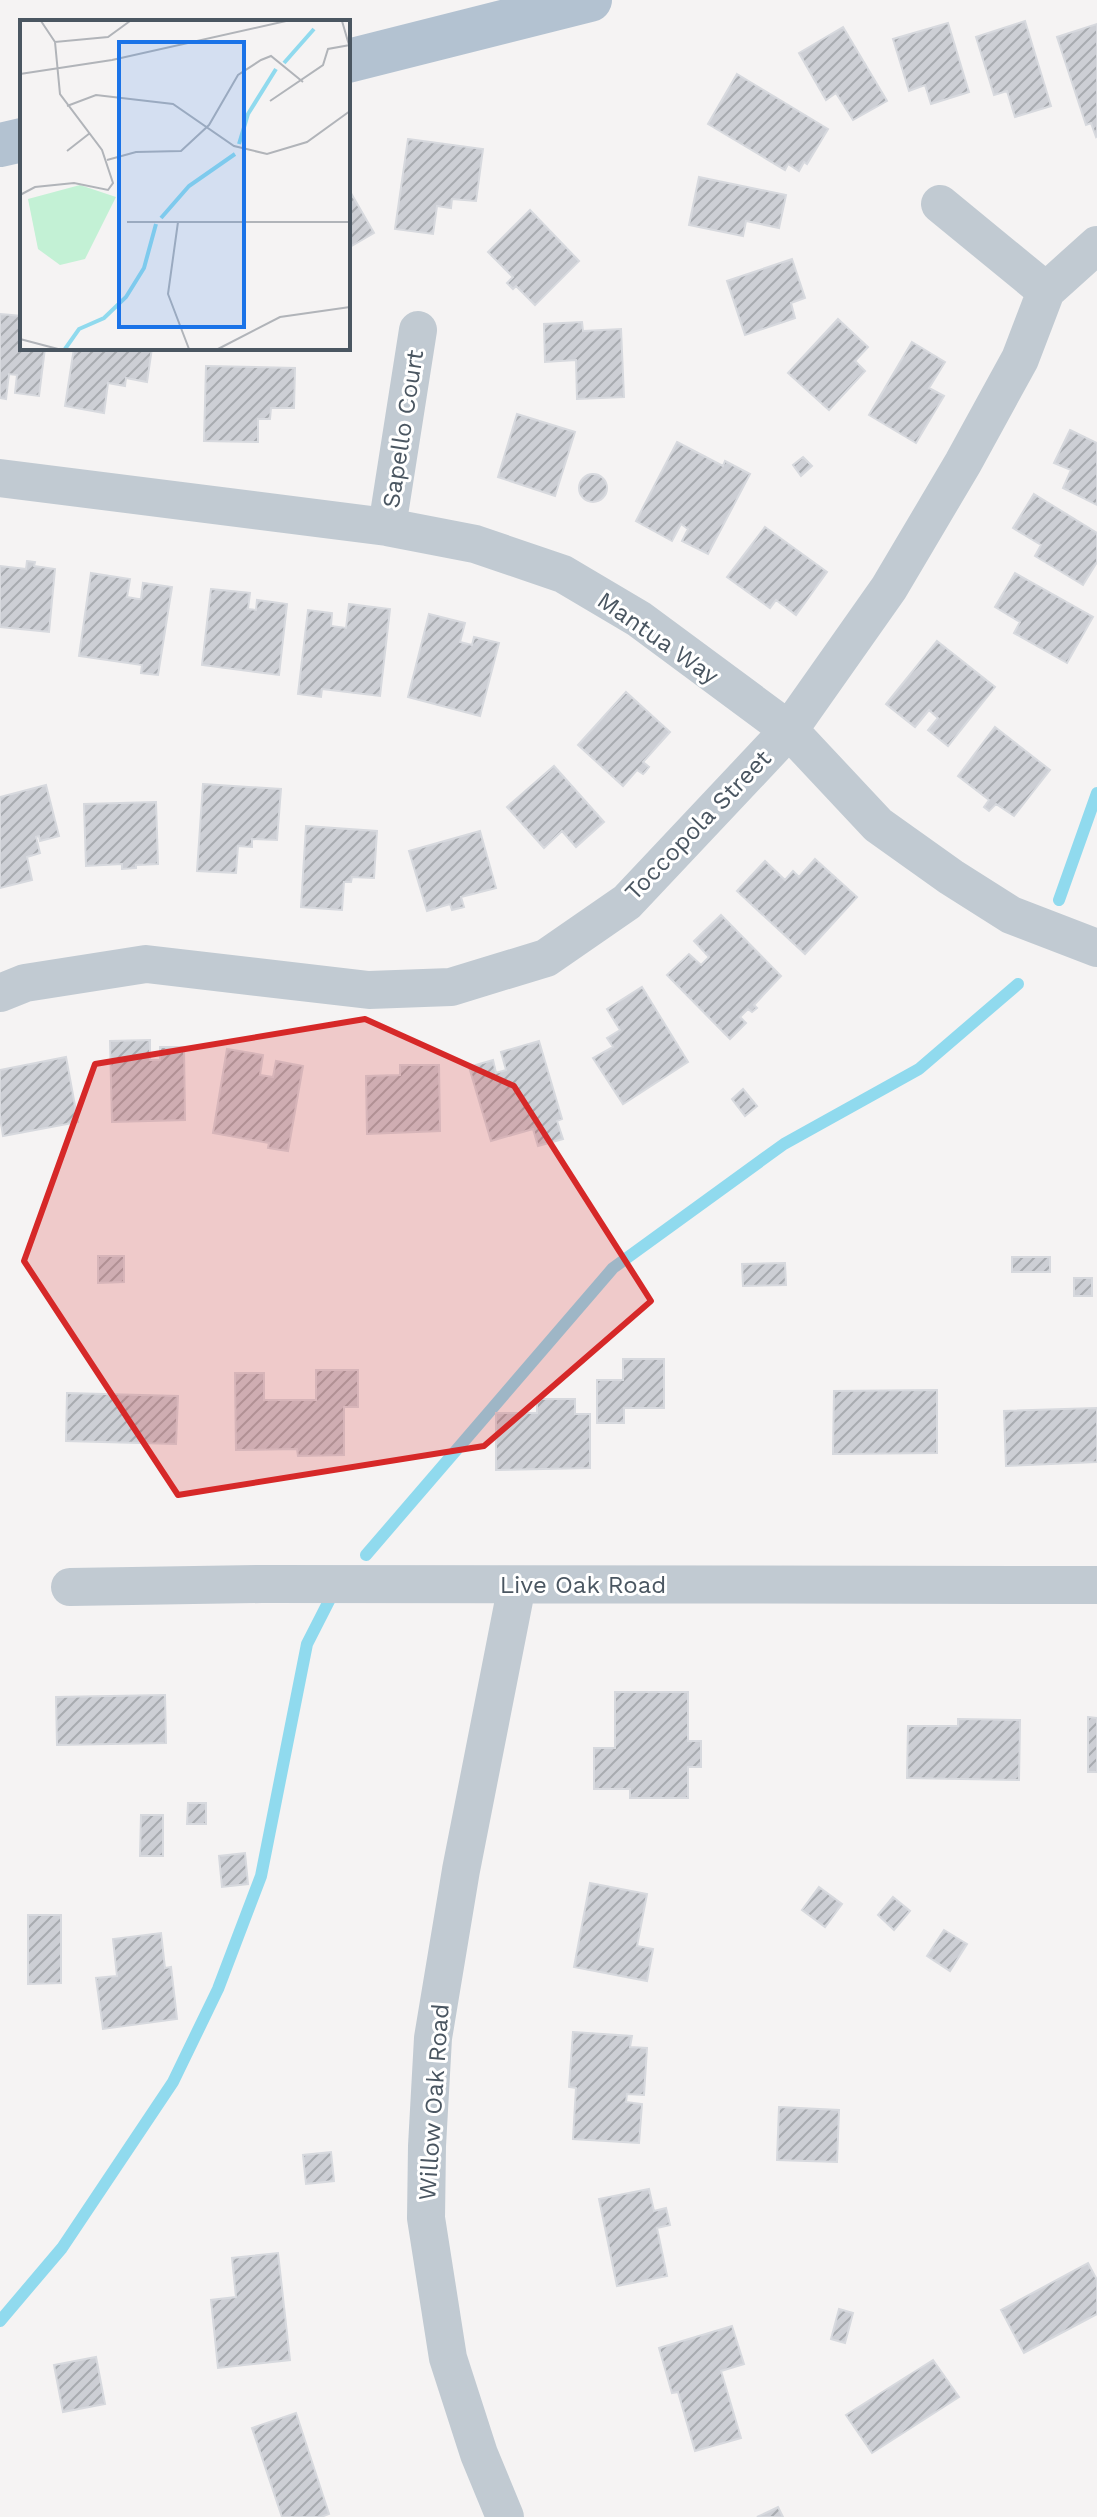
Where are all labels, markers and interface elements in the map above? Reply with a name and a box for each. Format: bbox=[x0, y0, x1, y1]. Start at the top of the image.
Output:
inset map bbox=[20, 20, 350, 350]
street label: Sapello Court bbox=[377, 348, 429, 510]
street label: Mantua Way bbox=[592, 586, 724, 690]
street label: Toccopola Street bbox=[619, 744, 777, 906]
street label: Live Oak Road bbox=[500, 1571, 666, 1599]
street label: Willow Oak Road bbox=[413, 2003, 455, 2201]

